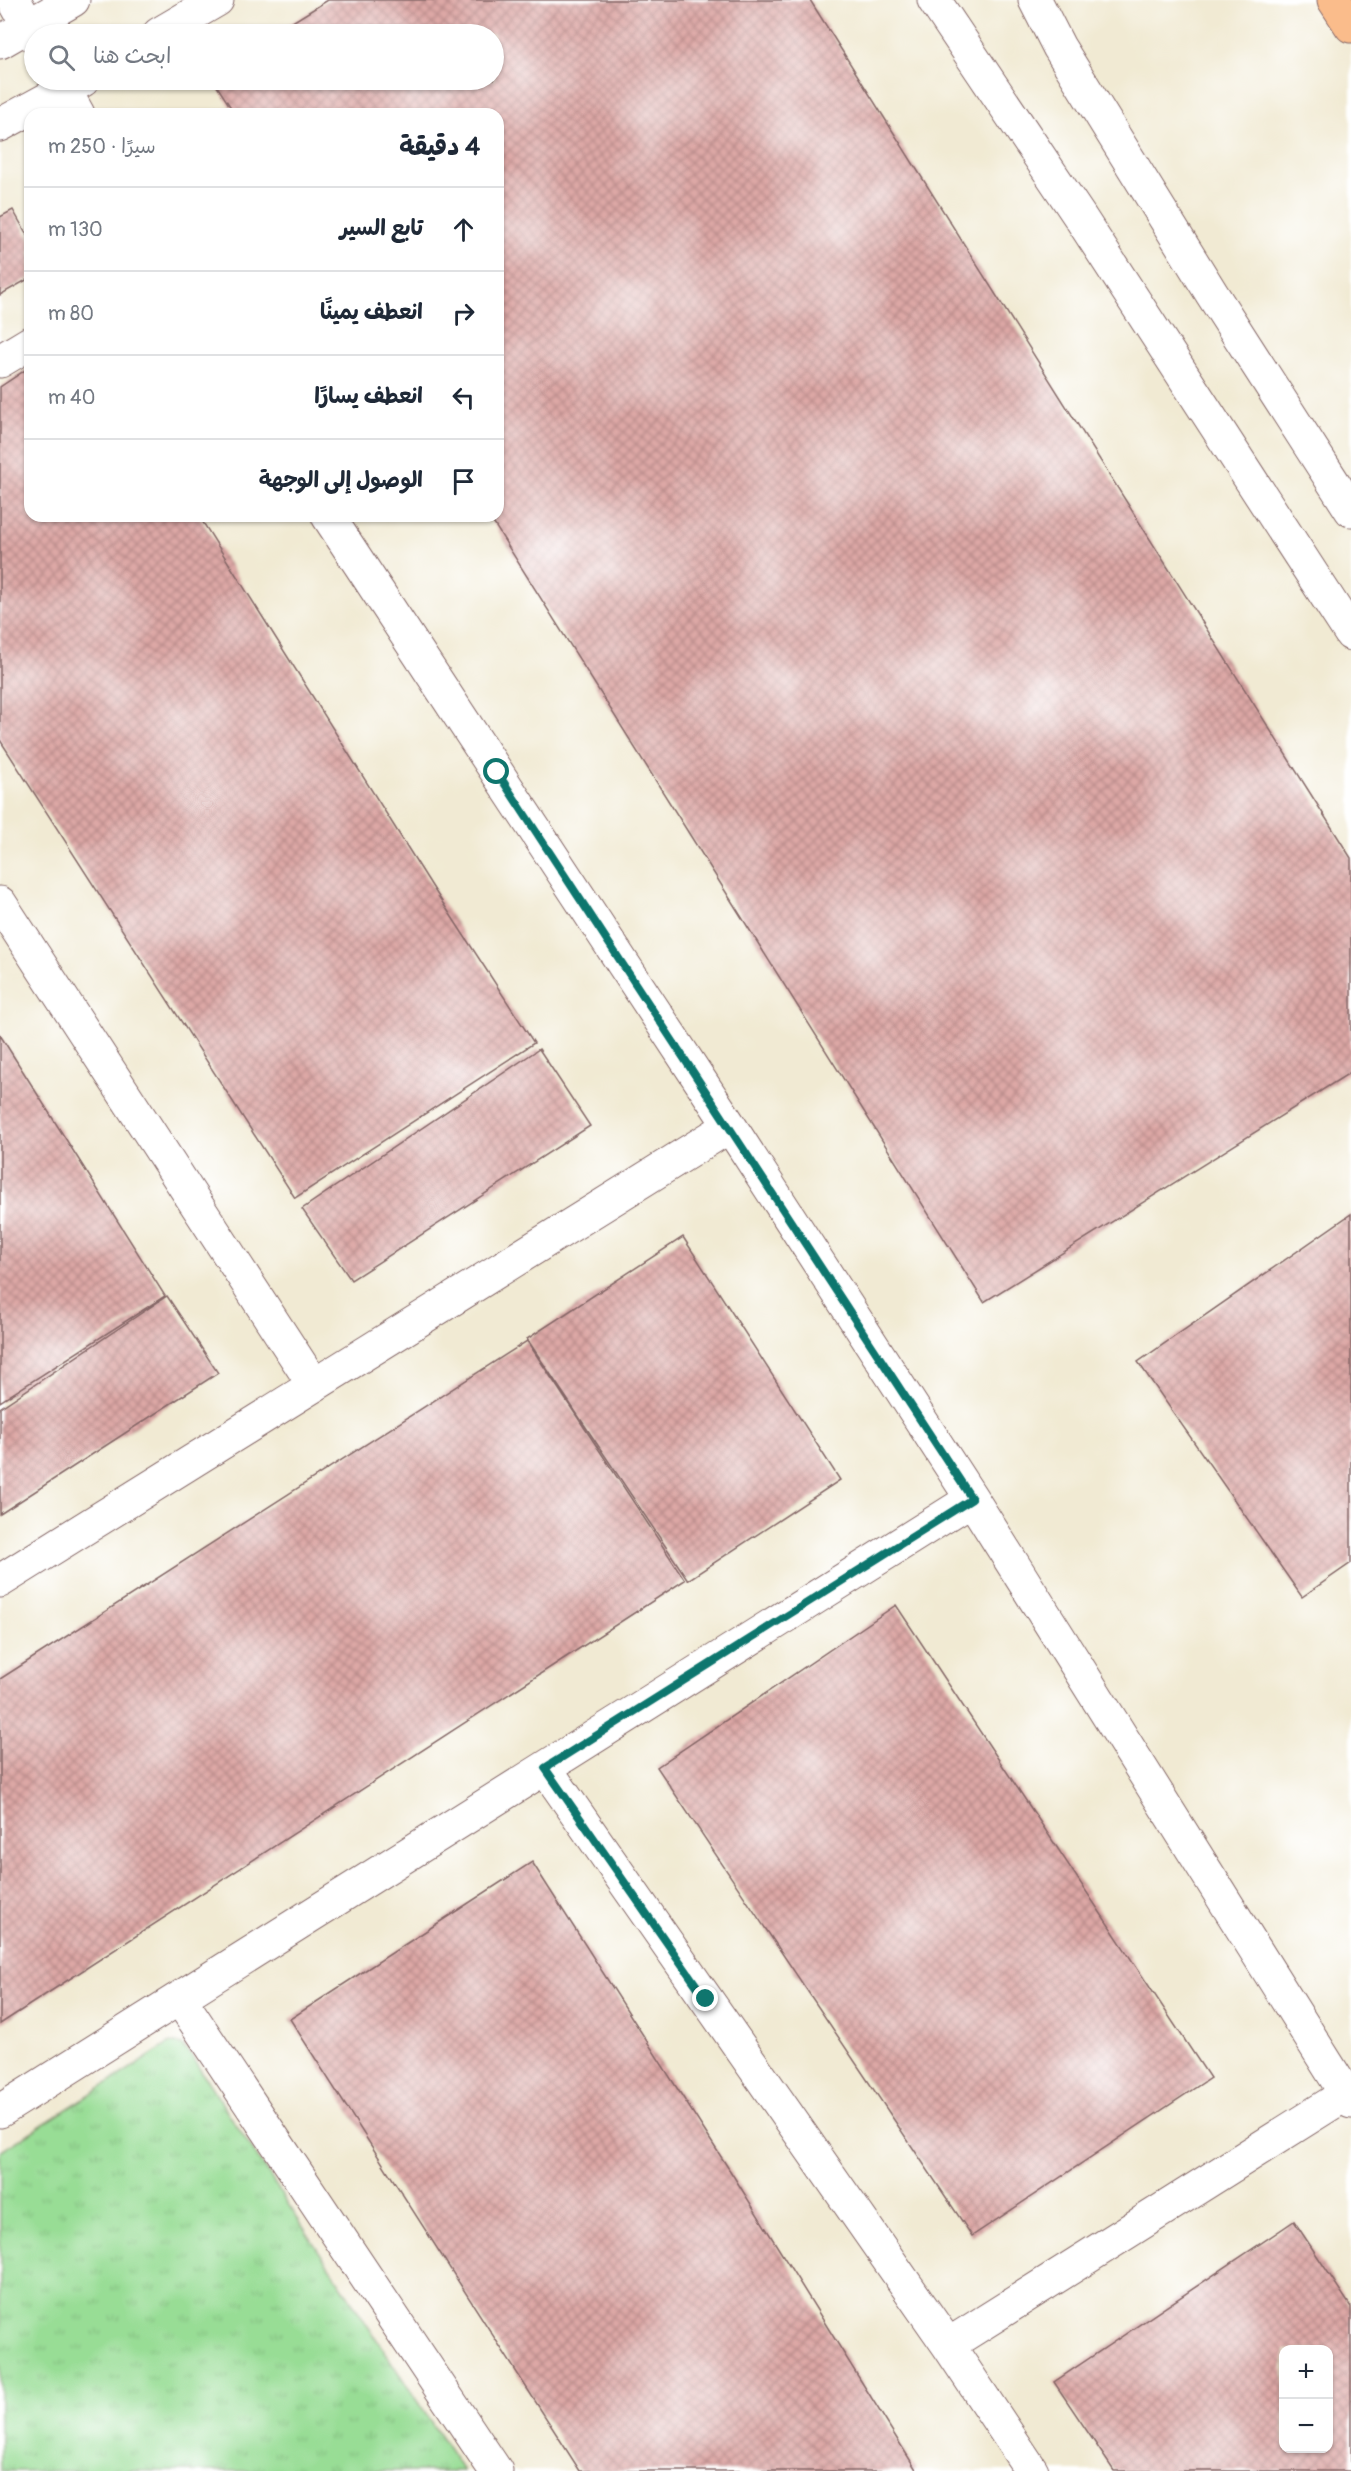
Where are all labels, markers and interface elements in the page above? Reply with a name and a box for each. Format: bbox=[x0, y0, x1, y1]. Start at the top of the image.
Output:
search box bbox=[24, 24, 504, 90]
icon: search bbox=[45, 41, 78, 74]
text: ابحث هنا bbox=[93, 42, 171, 70]
text: 4 دقيقة bbox=[399, 131, 480, 163]
text: سيرًا · 250 m bbox=[48, 134, 156, 159]
icon: ahead bbox=[447, 213, 480, 246]
text: تابع السير bbox=[340, 214, 423, 242]
text: 130 m bbox=[48, 217, 103, 242]
icon: right bbox=[447, 297, 480, 330]
text: انعطف يمينًا bbox=[320, 298, 423, 326]
text: 80 m bbox=[48, 301, 94, 326]
icon: left bbox=[447, 381, 480, 414]
text: انعطف يسارًا bbox=[314, 382, 423, 410]
text: 40 m bbox=[48, 385, 95, 410]
icon: arrive bbox=[447, 465, 480, 498]
text: الوصول إلى الوجهة bbox=[259, 466, 423, 494]
route start bbox=[483, 758, 509, 784]
route end bbox=[692, 1985, 718, 2011]
map controls bbox=[1279, 2345, 1333, 2453]
button: + bbox=[1279, 2345, 1333, 2399]
button: − bbox=[1279, 2399, 1333, 2453]

